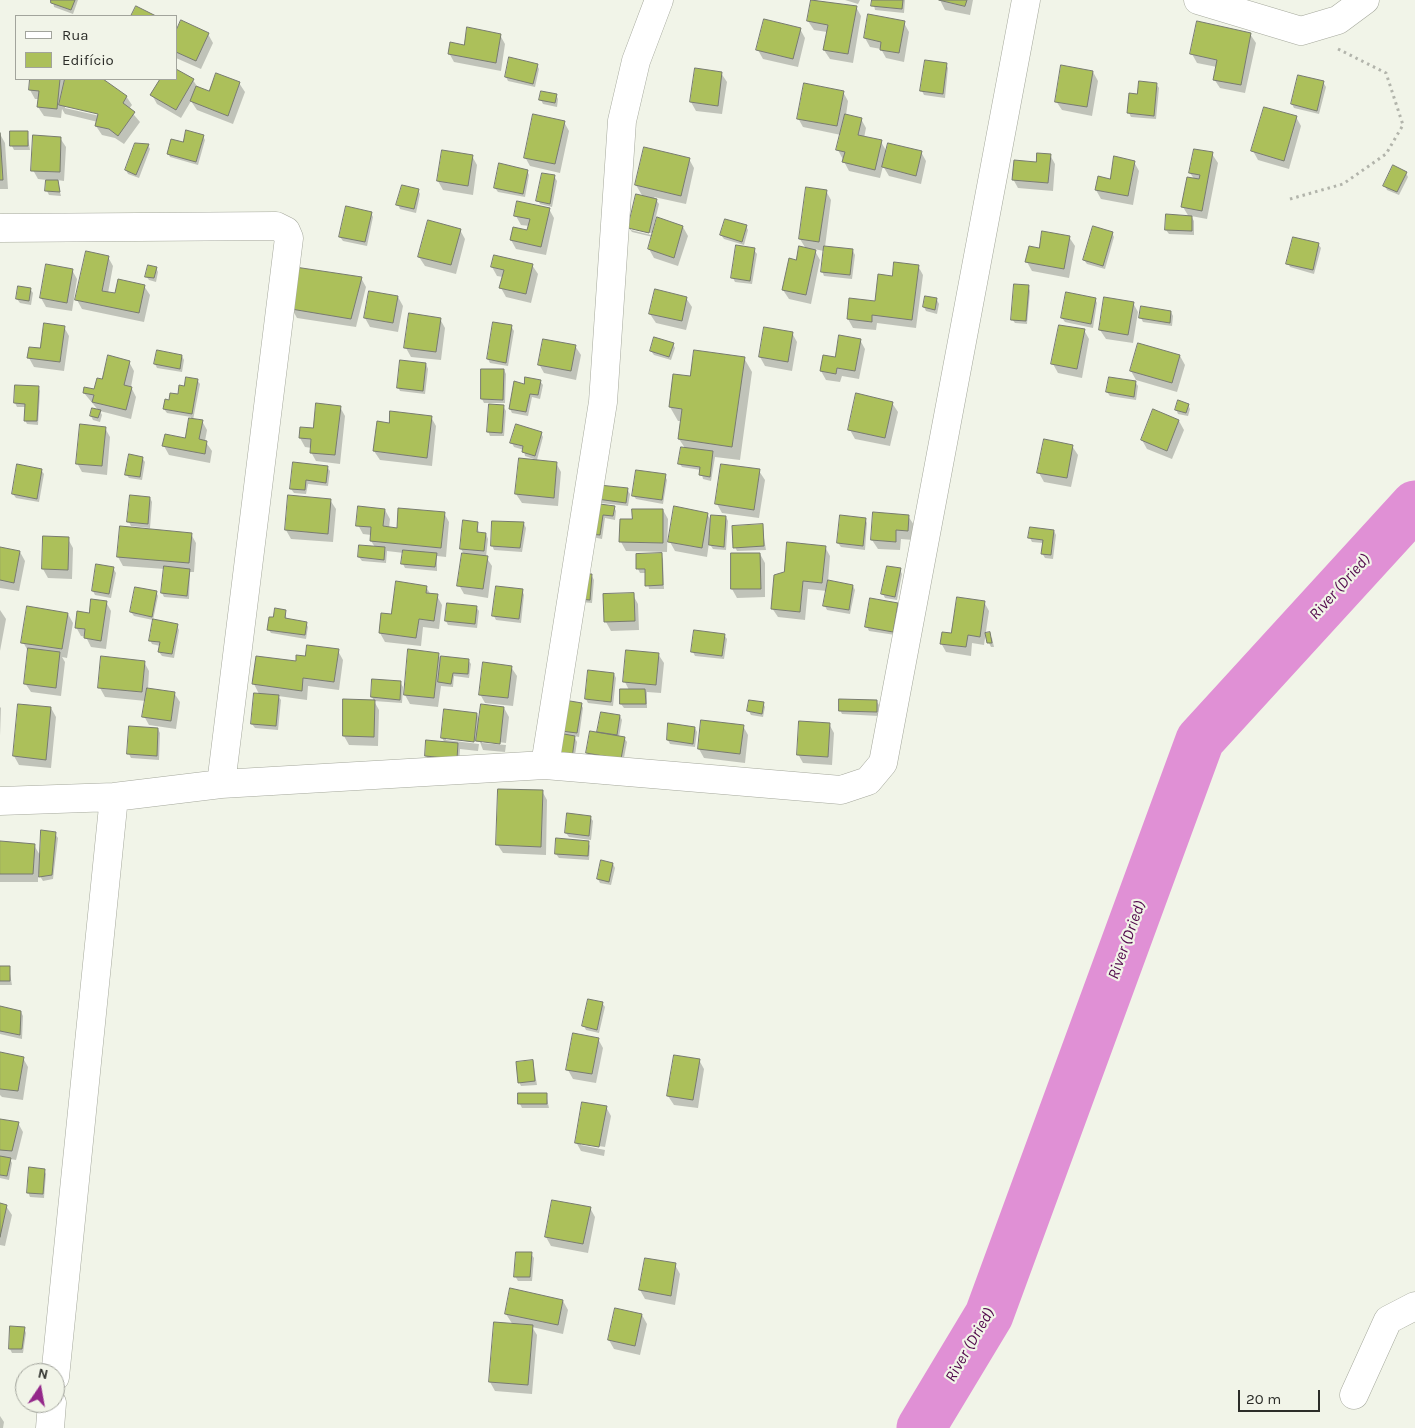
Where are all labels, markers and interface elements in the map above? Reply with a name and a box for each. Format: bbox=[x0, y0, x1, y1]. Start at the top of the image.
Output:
legend bbox=[15, 15, 178, 80]
text: Rua bbox=[62, 26, 89, 44]
text: Edifício bbox=[62, 51, 114, 69]
water label: River (Dried) bbox=[1305, 550, 1375, 624]
water label: River (Dried) bbox=[1104, 898, 1150, 982]
water label: River (Dried) bbox=[941, 1305, 999, 1385]
north arrow bbox=[15, 1363, 65, 1413]
text: N bbox=[36, 1364, 50, 1383]
scale bar bbox=[1240, 1380, 1322, 1412]
text: 20 m bbox=[1246, 1390, 1281, 1408]

